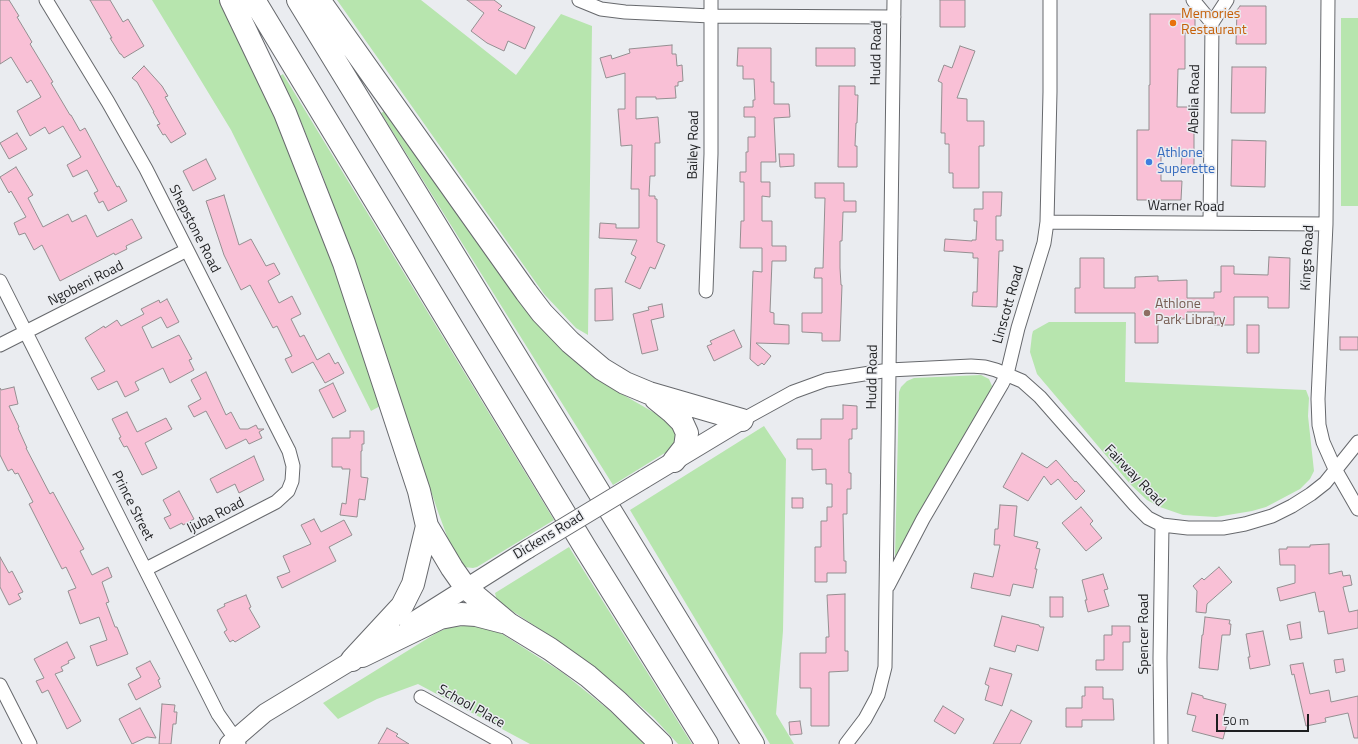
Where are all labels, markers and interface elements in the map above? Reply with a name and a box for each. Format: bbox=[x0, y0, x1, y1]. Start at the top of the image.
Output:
place label: Memories Restaurant bbox=[1181, 7, 1247, 40]
marker: Memories Restaurant bbox=[1168, 18, 1178, 28]
street label: Hudd Road bbox=[868, 20, 886, 86]
street label: Abelia Road bbox=[1186, 64, 1204, 134]
street label: Bailey Road bbox=[685, 110, 703, 180]
place label: Athlone Superette bbox=[1157, 146, 1215, 178]
marker: Athlone Superette bbox=[1144, 157, 1154, 167]
street label: Shepstone Road bbox=[165, 182, 223, 276]
street label: Warner Road bbox=[1147, 198, 1225, 216]
street label: Kings Road bbox=[1298, 225, 1318, 291]
street label: Ngobeni Road bbox=[46, 258, 126, 310]
street label: Linscott Road bbox=[990, 264, 1028, 346]
place label: Athlone Park Library bbox=[1155, 297, 1225, 330]
marker: Athlone Park Library bbox=[1142, 308, 1152, 318]
street label: Hudd Road bbox=[864, 344, 882, 410]
street label: Fairway Road bbox=[1100, 442, 1168, 510]
street label: Prince Street bbox=[107, 468, 157, 544]
street label: Ijuba Road bbox=[185, 495, 247, 537]
street label: Dickens Road bbox=[511, 508, 587, 564]
street label: Spencer Road bbox=[1137, 594, 1153, 674]
street label: School Place bbox=[435, 682, 507, 732]
scale bar bbox=[1218, 706, 1311, 732]
text: 50 m bbox=[1223, 711, 1249, 730]

